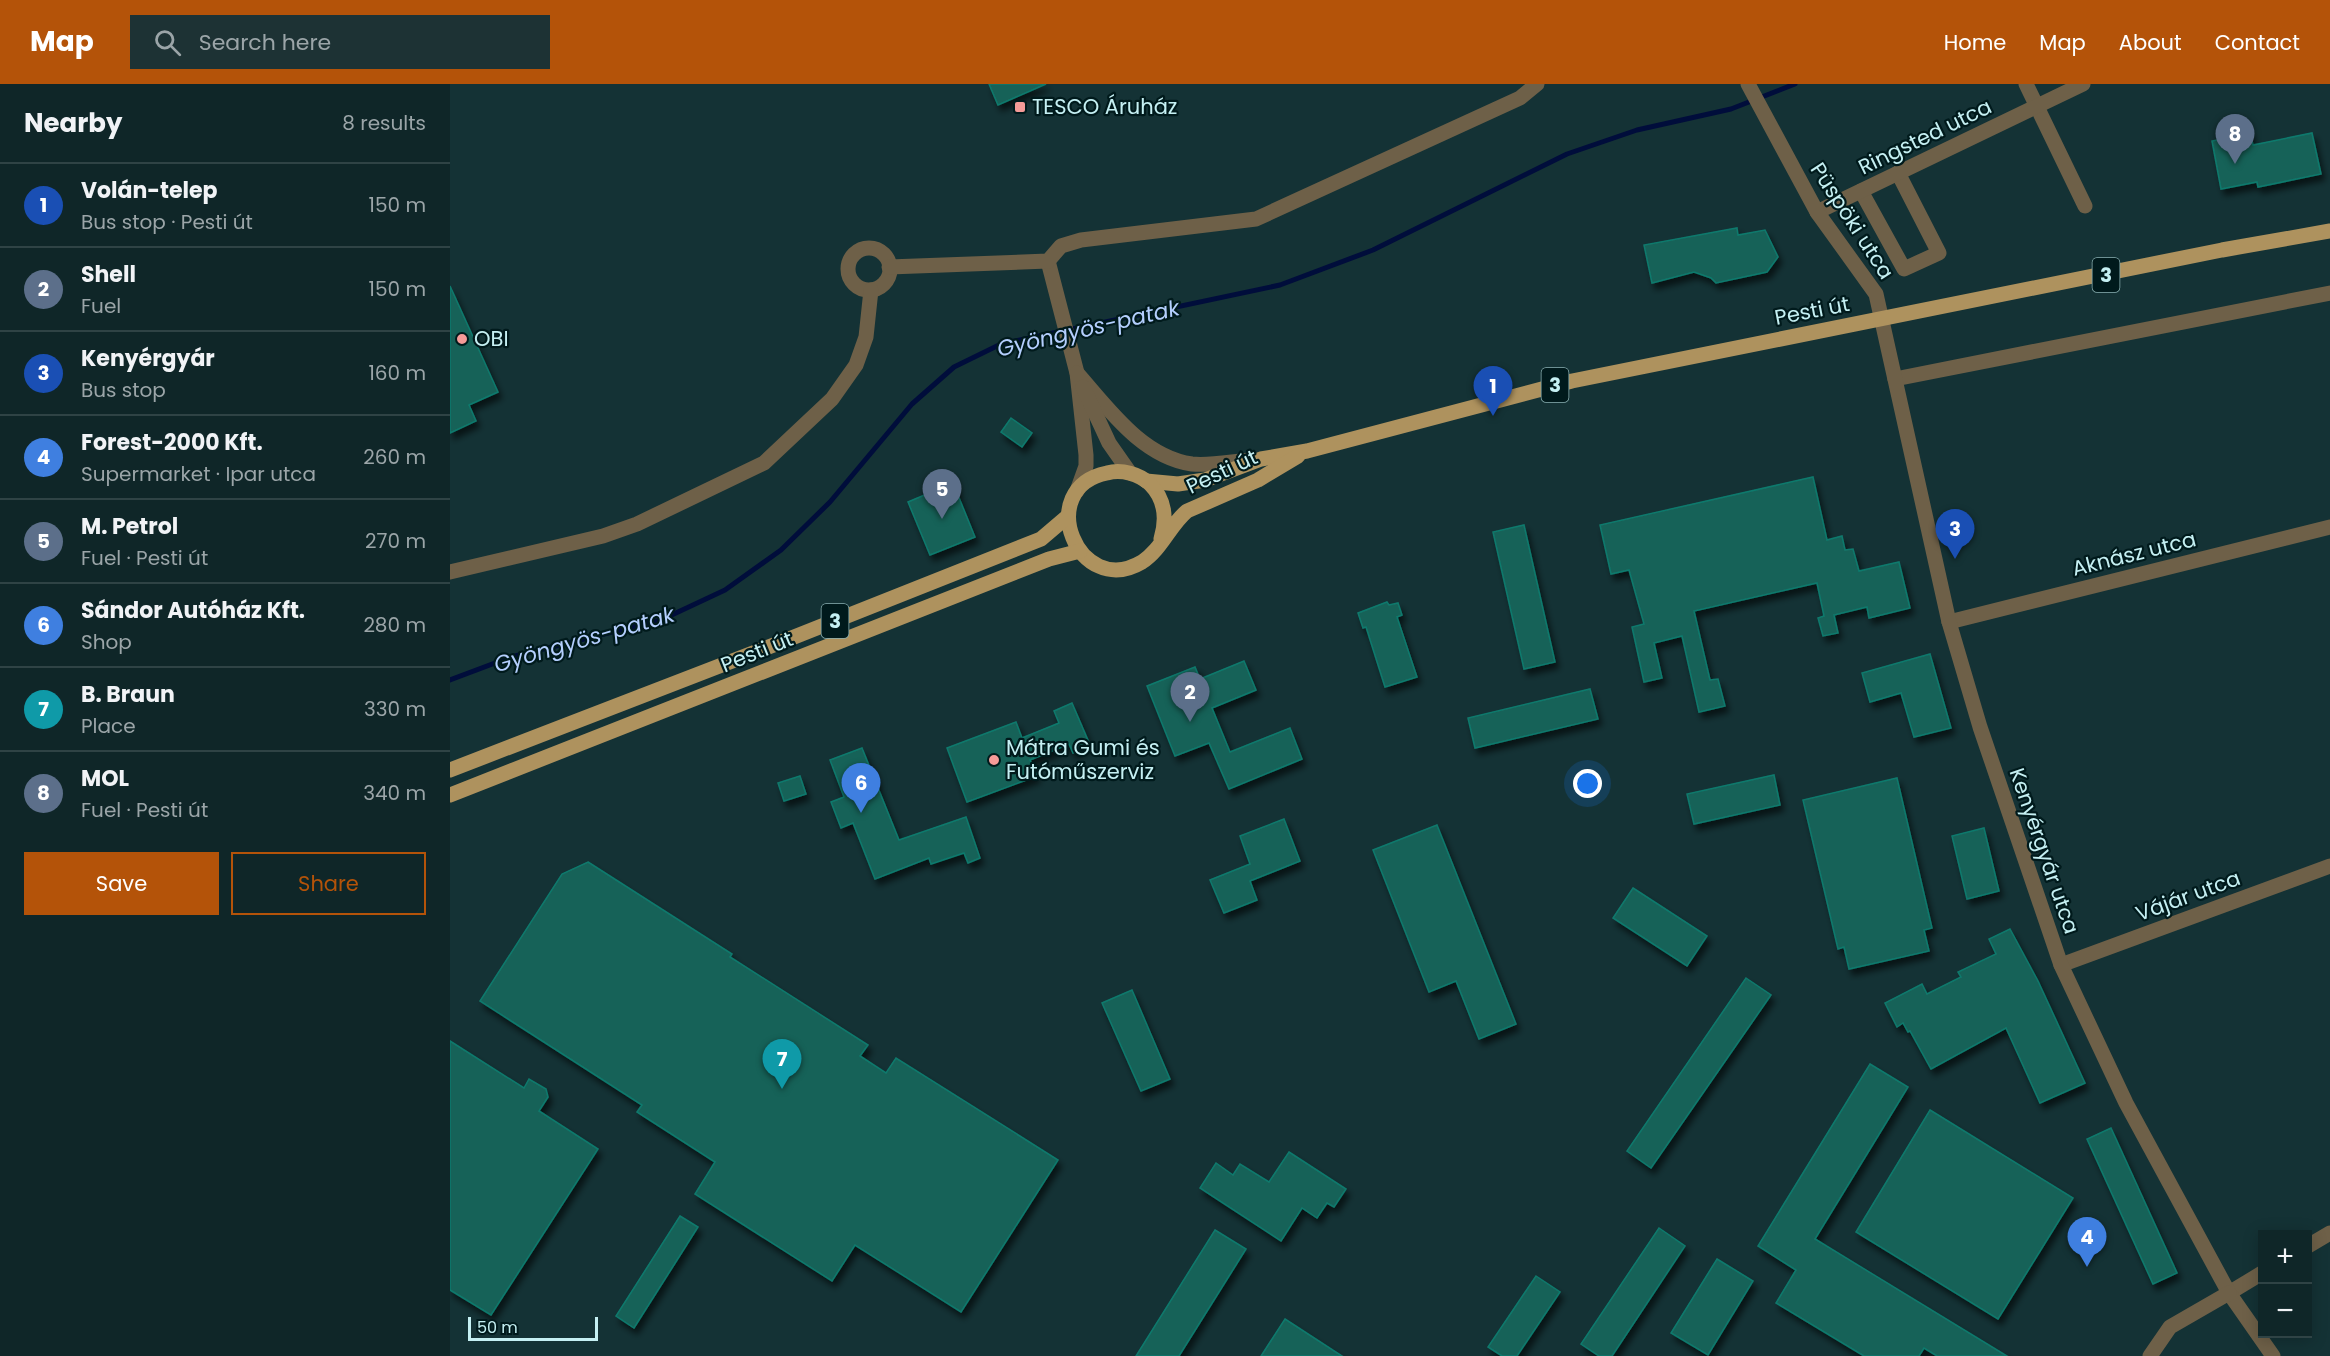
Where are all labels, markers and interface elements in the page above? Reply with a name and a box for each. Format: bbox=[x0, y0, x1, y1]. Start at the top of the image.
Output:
search box bbox=[130, 15, 550, 69]
text: Map bbox=[30, 22, 94, 61]
icon: search bbox=[151, 26, 184, 59]
text: Search here bbox=[199, 27, 331, 58]
text: Home bbox=[1944, 28, 2006, 57]
text: Map bbox=[2039, 28, 2086, 57]
text: About bbox=[2119, 28, 2182, 57]
text: Contact bbox=[2215, 28, 2300, 57]
place label: TESCO Áruház bbox=[1032, 92, 1177, 121]
street label: Ringsted utca bbox=[1853, 92, 1996, 181]
marker: TESCO Áruház bbox=[1013, 100, 1027, 114]
text: Nearby bbox=[24, 105, 122, 141]
text: 8 results bbox=[342, 109, 426, 137]
pin: 8 bbox=[2216, 115, 2254, 164]
street label: Püspöki utca bbox=[1804, 157, 1901, 285]
text: Volán-telep bbox=[81, 175, 218, 206]
text: 1 bbox=[40, 191, 47, 219]
text: 150 m bbox=[369, 191, 426, 219]
text: Bus stop · Pesti út bbox=[81, 208, 253, 236]
road number: 3 bbox=[2092, 258, 2120, 292]
text: Shell bbox=[81, 259, 136, 290]
text: 2 bbox=[38, 275, 49, 303]
text: 150 m bbox=[369, 275, 426, 303]
street label: Pesti út bbox=[1772, 289, 1852, 332]
text: Fuel bbox=[81, 292, 121, 320]
water label: Gyöngyös-patak bbox=[994, 292, 1184, 365]
place label: OBI bbox=[474, 324, 509, 353]
marker: OBI bbox=[455, 332, 469, 346]
text: Kenyérgyár bbox=[81, 343, 215, 374]
text: 3 bbox=[37, 359, 50, 387]
text: 160 m bbox=[368, 359, 426, 387]
pin: 1 bbox=[1474, 366, 1512, 416]
road number: 3 bbox=[1542, 368, 1568, 402]
text: Bus stop bbox=[81, 376, 166, 404]
text: Forest-2000 Kft. bbox=[81, 427, 263, 458]
street label: Pesti út bbox=[1181, 442, 1262, 501]
text: 4 bbox=[37, 443, 50, 471]
text: 260 m bbox=[363, 443, 426, 471]
text: Supermarket · Ipar utca bbox=[81, 460, 316, 488]
pin: 5 bbox=[922, 470, 962, 519]
pin: 3 bbox=[1936, 510, 1974, 559]
text: M. Petrol bbox=[81, 511, 178, 542]
street label: Aknász utca bbox=[2069, 524, 2199, 583]
text: 5 bbox=[37, 527, 50, 555]
text: 270 m bbox=[365, 527, 426, 555]
text: Fuel · Pesti út bbox=[81, 544, 208, 572]
text: Sándor Autóház Kft. bbox=[81, 595, 305, 626]
water label: Gyöngyös-patak bbox=[490, 598, 680, 680]
road number: 3 bbox=[822, 604, 848, 638]
text: 6 bbox=[37, 611, 50, 639]
text: 280 m bbox=[363, 611, 426, 639]
street label: Pesti út bbox=[716, 624, 797, 679]
text: Shop bbox=[81, 628, 132, 656]
pin: 2 bbox=[1170, 672, 1210, 722]
text: B. Braun bbox=[81, 679, 175, 710]
text: 7 bbox=[38, 695, 49, 723]
text: 330 m bbox=[364, 695, 426, 723]
text: Place bbox=[81, 712, 136, 740]
place label: Mátra Gumi és Futóműszerviz bbox=[1006, 733, 1160, 786]
marker: Mátra Gumi és Futóműszerviz bbox=[987, 753, 1001, 767]
text: MOL bbox=[81, 763, 129, 794]
pin: 6 bbox=[842, 764, 880, 813]
street label: Kenyérgyár utca bbox=[2003, 764, 2086, 938]
your location bbox=[1573, 769, 1602, 798]
text: 8 bbox=[37, 779, 50, 807]
text: 340 m bbox=[363, 779, 426, 807]
text: Fuel · Pesti út bbox=[81, 796, 208, 824]
button: Save bbox=[24, 852, 219, 915]
button: Share bbox=[231, 852, 426, 915]
street label: Vájár utca bbox=[2132, 863, 2244, 928]
pin: 7 bbox=[762, 1040, 802, 1089]
pin: 4 bbox=[2068, 1218, 2106, 1267]
map controls bbox=[2258, 1230, 2312, 1338]
button: + bbox=[2258, 1230, 2312, 1284]
button: − bbox=[2258, 1284, 2312, 1338]
scale bar bbox=[468, 1314, 598, 1342]
text: 50 m bbox=[477, 1316, 518, 1339]

